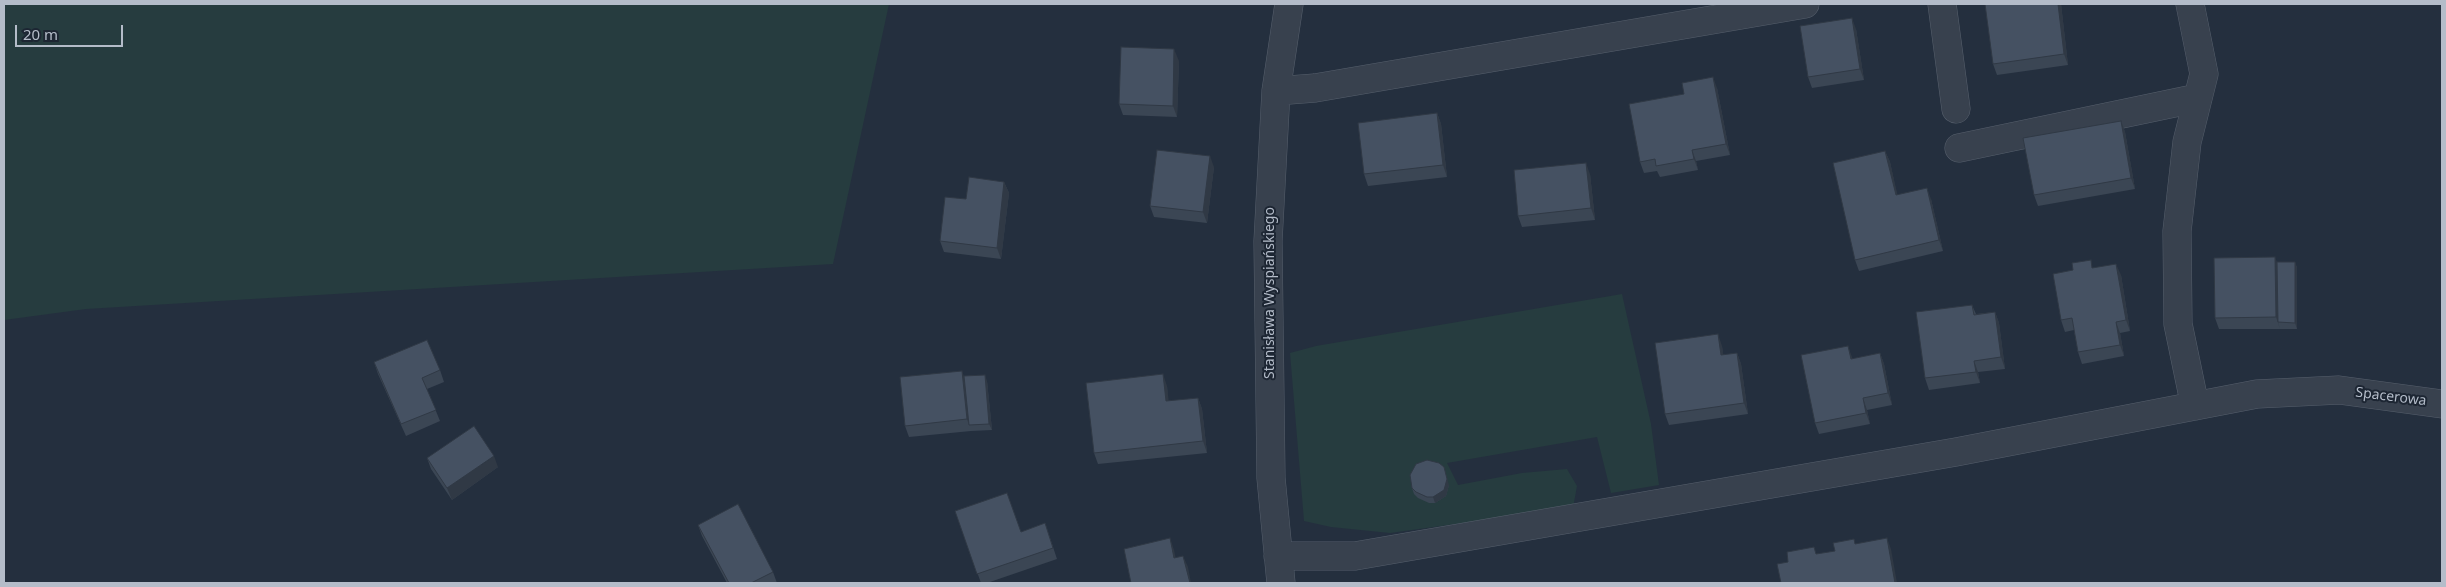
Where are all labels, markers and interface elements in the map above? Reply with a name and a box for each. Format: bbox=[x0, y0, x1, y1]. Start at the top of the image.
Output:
scale bar bbox=[18, 15, 125, 47]
text: 20 m bbox=[23, 24, 58, 44]
street label: Stanisława Wyspiańskiego bbox=[1262, 207, 1278, 379]
street label: Spacerowa bbox=[2355, 384, 2427, 410]

